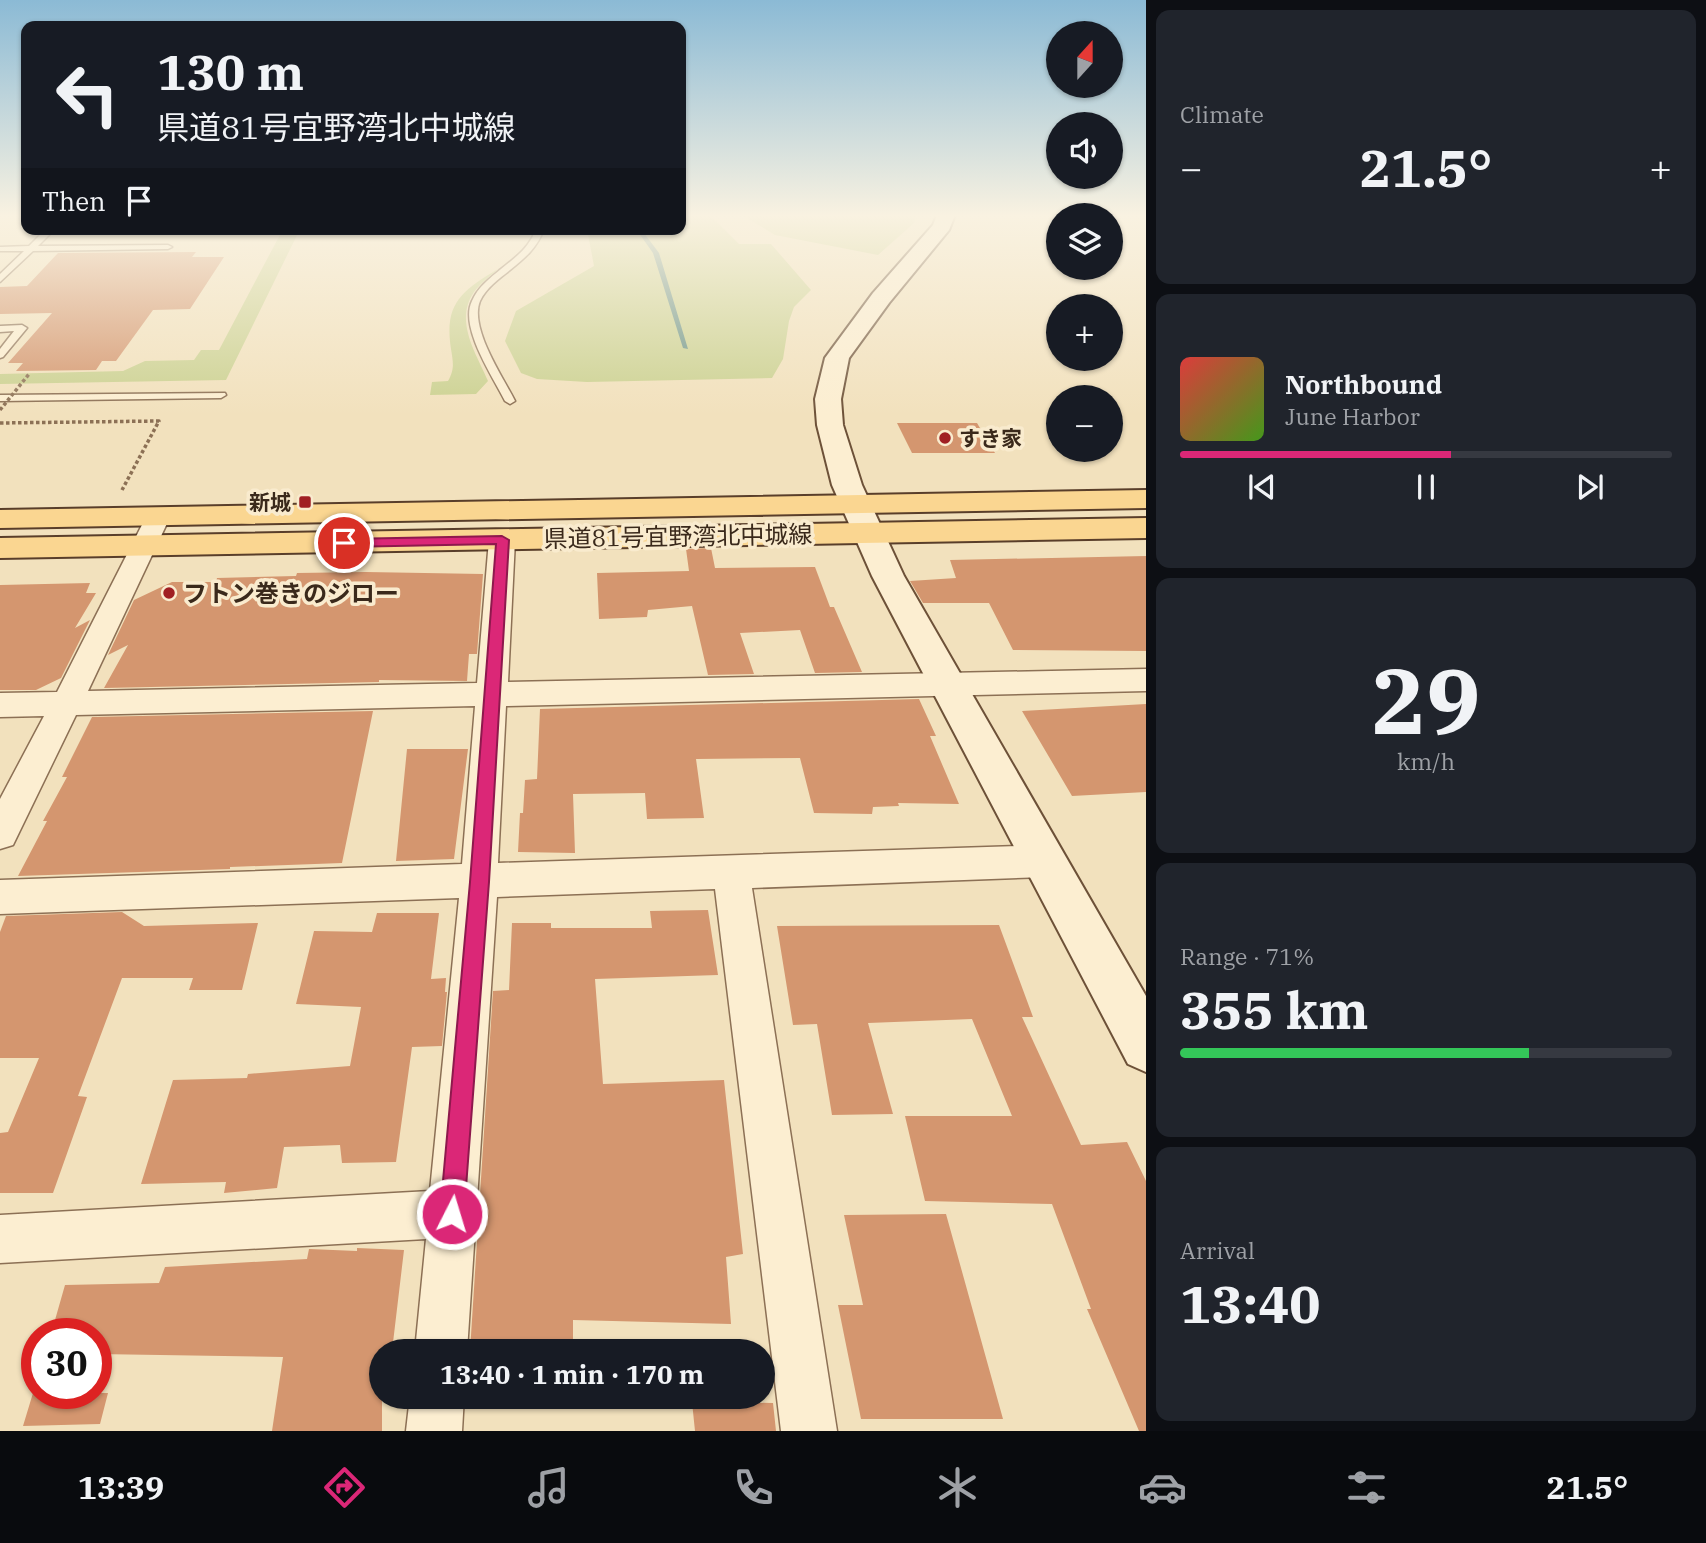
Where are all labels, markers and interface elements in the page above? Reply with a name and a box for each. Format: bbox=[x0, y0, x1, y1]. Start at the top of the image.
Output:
north arrow bbox=[1046, 21, 1124, 98]
map controls bbox=[1046, 21, 1123, 462]
text: 130 m bbox=[157, 40, 304, 103]
icon: left bbox=[42, 49, 133, 140]
text: Climate bbox=[1180, 99, 1264, 129]
text: 県道81号宜野湾北中城線 bbox=[157, 106, 515, 148]
button: sound bbox=[1046, 112, 1123, 189]
text: 21.5° bbox=[1360, 134, 1492, 201]
text: − bbox=[1180, 143, 1203, 192]
text: + bbox=[1649, 143, 1672, 192]
icon: arrive bbox=[120, 182, 158, 220]
text: Then bbox=[42, 184, 106, 218]
button: layers bbox=[1046, 203, 1123, 280]
button: + bbox=[1046, 294, 1123, 371]
text: Northbound bbox=[1285, 367, 1442, 401]
button: − bbox=[1046, 385, 1123, 462]
text: June Harbor bbox=[1285, 401, 1420, 431]
place label: すき家 bbox=[959, 424, 1022, 452]
marker: すき家 bbox=[937, 430, 953, 446]
icon: previous bbox=[1243, 468, 1281, 506]
icon: pause bbox=[1407, 468, 1445, 506]
icon: next bbox=[1571, 468, 1609, 506]
place label: 新城 bbox=[249, 488, 291, 516]
marker: 新城 bbox=[297, 494, 313, 510]
pin bbox=[314, 513, 374, 573]
street label: 県道81号宜野湾北中城線 bbox=[543, 518, 813, 554]
icon: arrive bbox=[325, 524, 363, 562]
place label: フトン巻きのジロー bbox=[183, 577, 399, 609]
marker: フトン巻きのジロー bbox=[161, 585, 177, 601]
text: 29 bbox=[1371, 641, 1481, 759]
text: km/h bbox=[1397, 746, 1455, 776]
text: Range · 71% bbox=[1180, 941, 1314, 971]
text: 355 km bbox=[1180, 976, 1369, 1043]
position arrow bbox=[415, 1177, 489, 1251]
text: Arrival bbox=[1180, 1235, 1255, 1265]
text: 13:40 bbox=[1180, 1270, 1321, 1337]
speed limit sign: 30 bbox=[21, 1318, 112, 1409]
text: 13:40 · 1 min · 170 m bbox=[440, 1357, 704, 1391]
icon: directions bbox=[320, 1463, 369, 1512]
icon: music bbox=[524, 1463, 573, 1512]
icon: phone bbox=[729, 1463, 778, 1512]
icon: climate bbox=[933, 1463, 982, 1512]
icon: car bbox=[1138, 1463, 1187, 1512]
icon: filters bbox=[1342, 1463, 1391, 1512]
text: 13:39 bbox=[78, 1466, 164, 1508]
text: 21.5° bbox=[1547, 1466, 1628, 1508]

